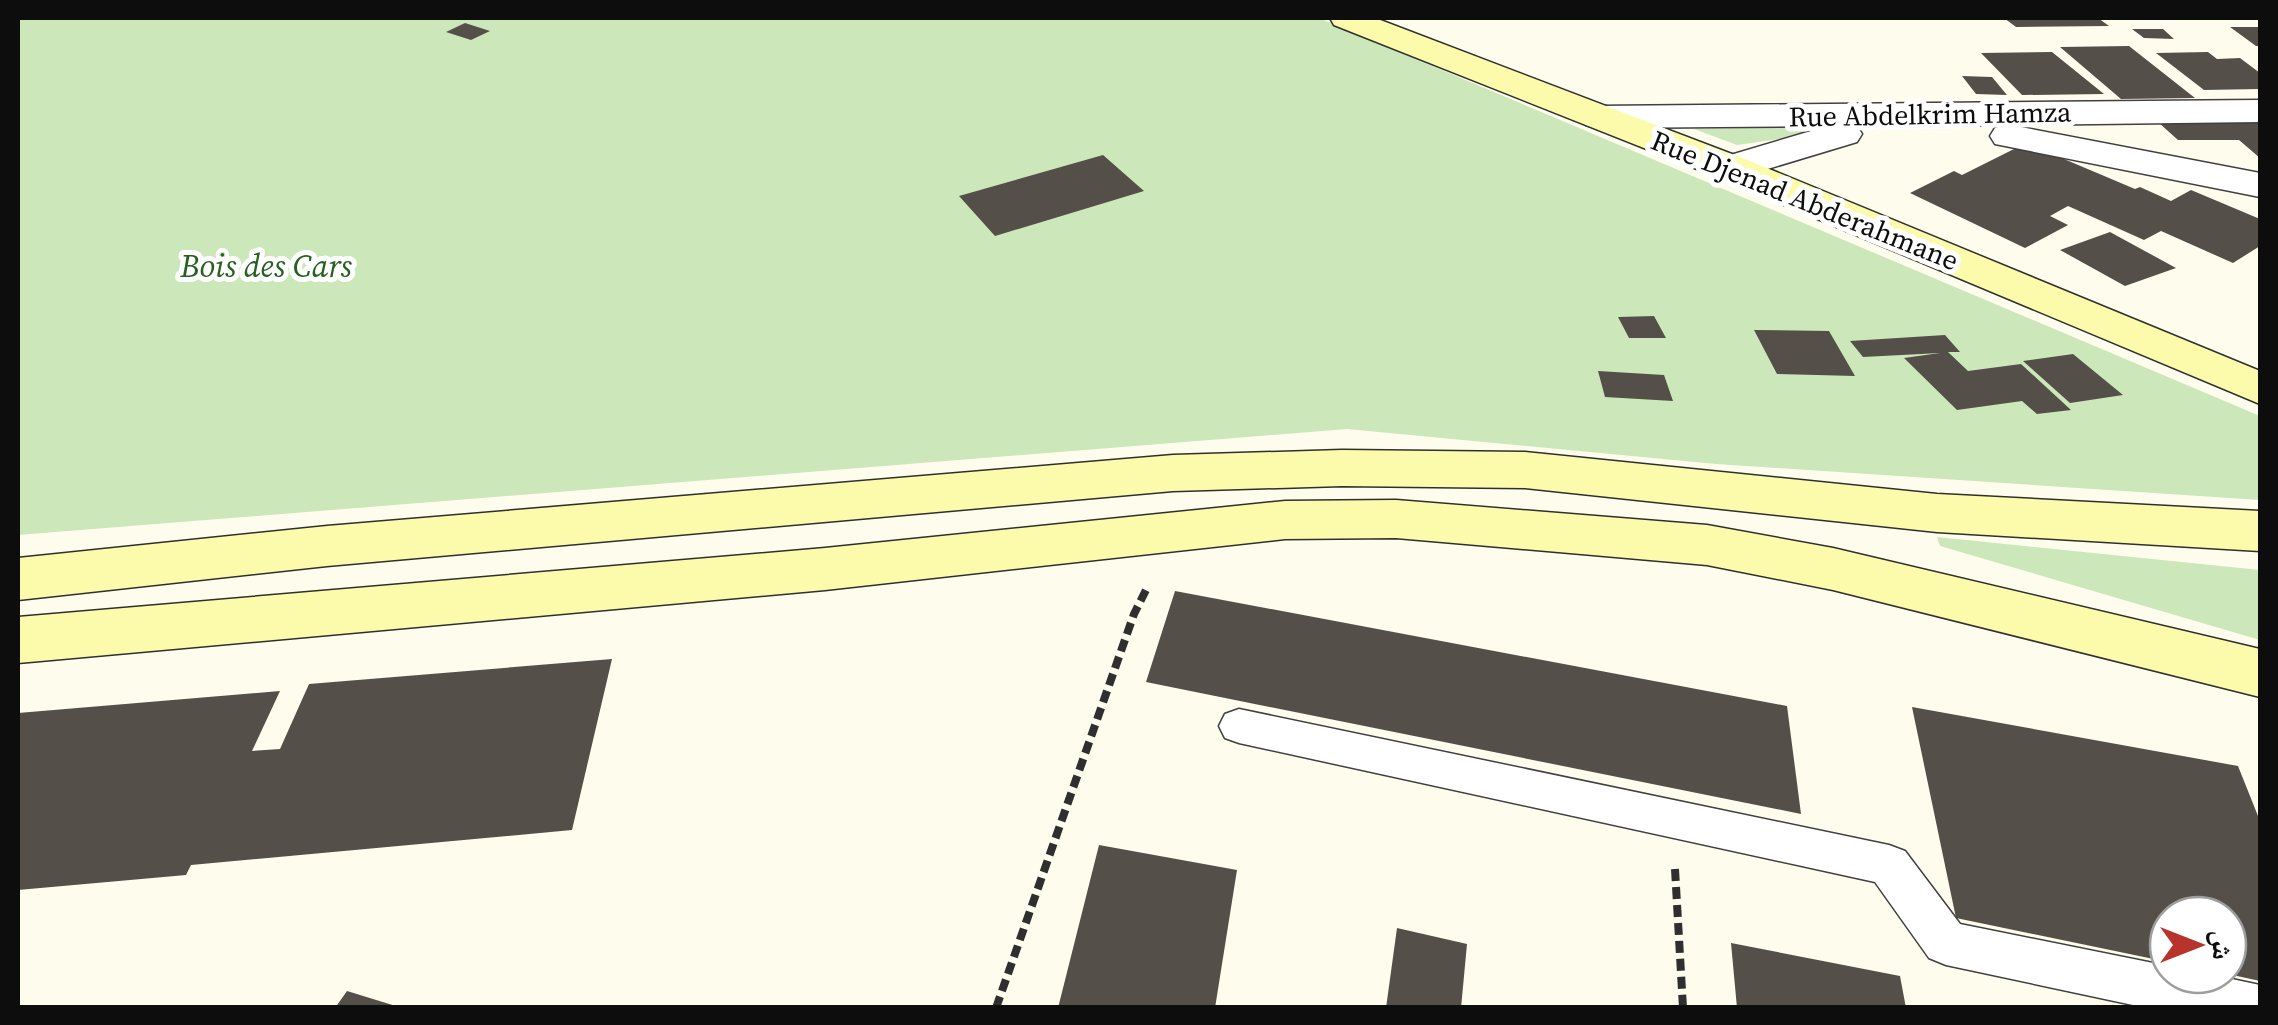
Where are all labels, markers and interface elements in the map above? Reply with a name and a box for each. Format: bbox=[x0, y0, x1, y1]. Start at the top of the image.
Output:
street label: Rue Abdelkrim Hamza bbox=[1788, 93, 2072, 135]
street label: Rue Djenad Abderahmane bbox=[1646, 121, 1964, 279]
park label: Bois des Cars bbox=[179, 244, 352, 288]
north arrow bbox=[2148, 895, 2248, 995]
text: ش bbox=[2204, 930, 2242, 960]

